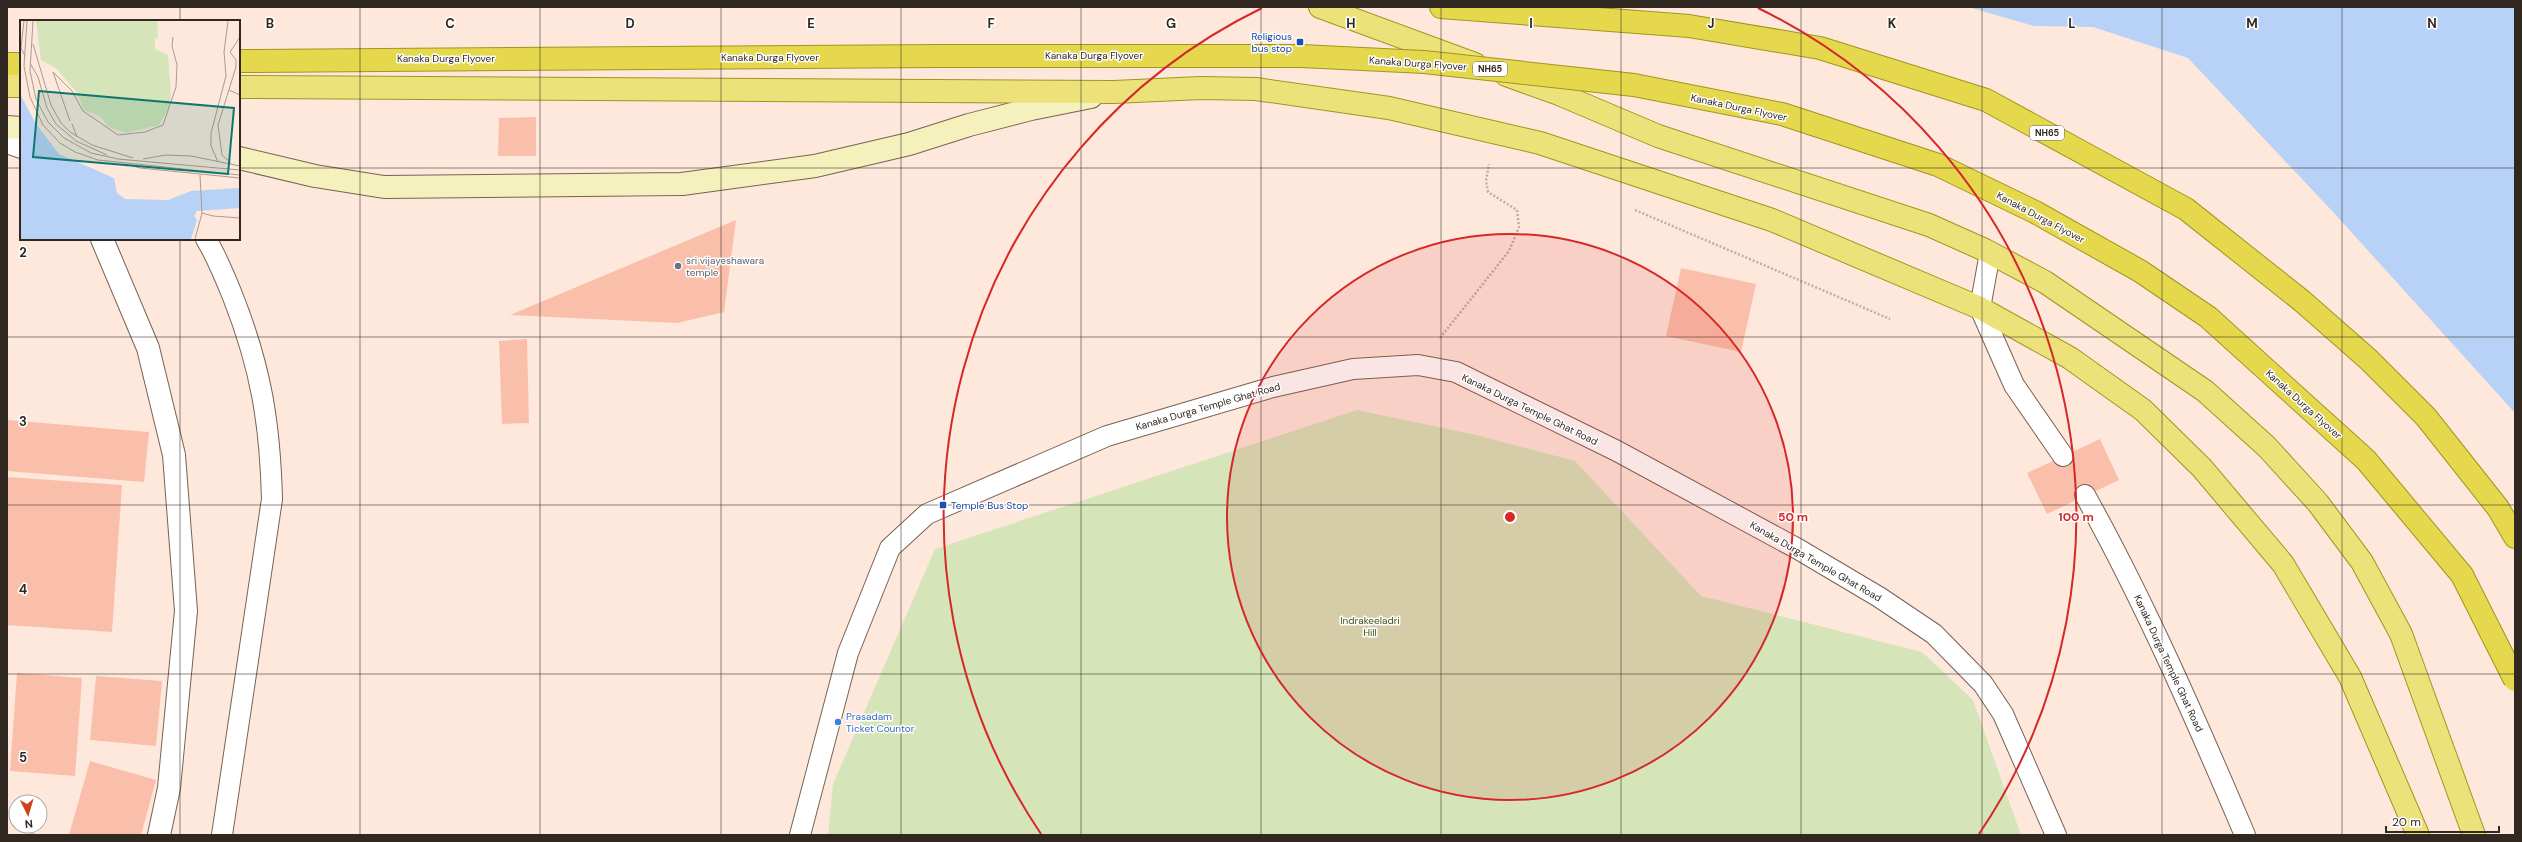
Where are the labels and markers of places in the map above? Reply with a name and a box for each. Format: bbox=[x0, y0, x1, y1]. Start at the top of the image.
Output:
place label: Religious bus stop bbox=[1251, 30, 1292, 55]
marker: Religious bus stop bbox=[1295, 37, 1305, 47]
place label: sri vijayeshawara temple bbox=[686, 254, 764, 279]
marker: sri vijayeshawara temple bbox=[673, 261, 683, 271]
place label: Temple Bus Stop bbox=[951, 499, 1028, 512]
marker: Temple Bus Stop bbox=[938, 500, 948, 510]
centre of rings bbox=[1503, 510, 1517, 524]
place label: Prasadam Ticket Countor bbox=[846, 710, 915, 735]
marker: Prasadam Ticket Countor bbox=[833, 717, 843, 727]

